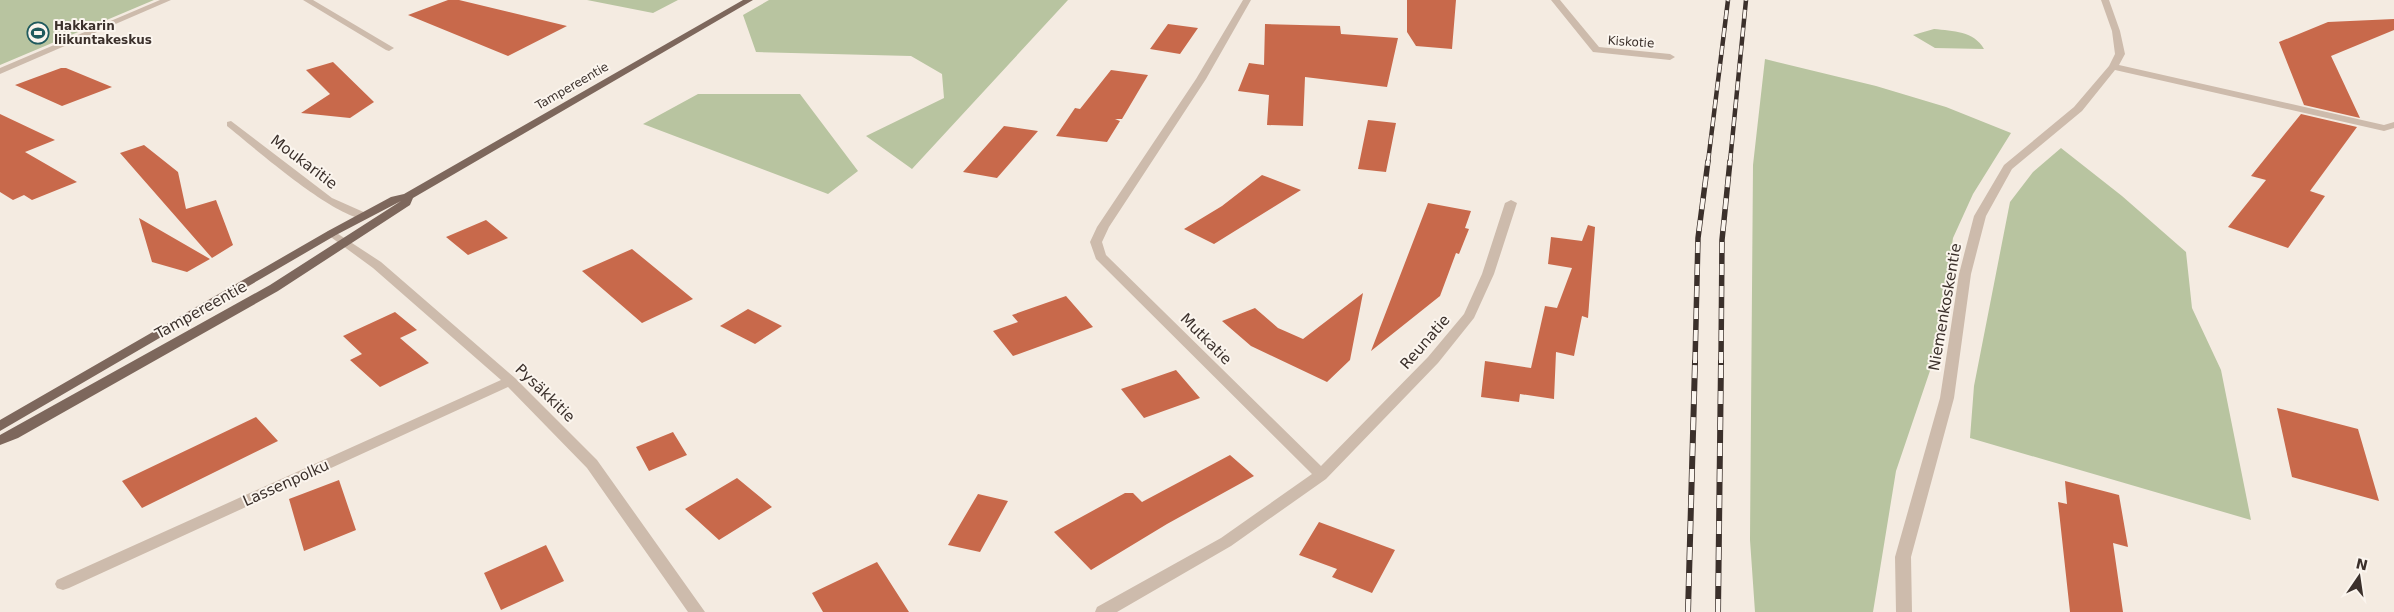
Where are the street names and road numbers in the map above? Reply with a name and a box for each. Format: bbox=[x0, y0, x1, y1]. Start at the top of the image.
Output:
street label: Kiskotie bbox=[1607, 33, 1655, 51]
street label: Tampereentie bbox=[532, 59, 611, 113]
street label: Moukaritie bbox=[267, 131, 341, 193]
street label: Niemenkoskentie bbox=[1925, 242, 1965, 372]
street label: Tampereentie bbox=[151, 277, 250, 343]
street label: Mutkatie bbox=[1177, 310, 1235, 368]
street label: Reunatie bbox=[1396, 311, 1454, 373]
street label: Pysäkkitie bbox=[512, 360, 578, 426]
street label: Lassenpolku bbox=[240, 456, 332, 510]

